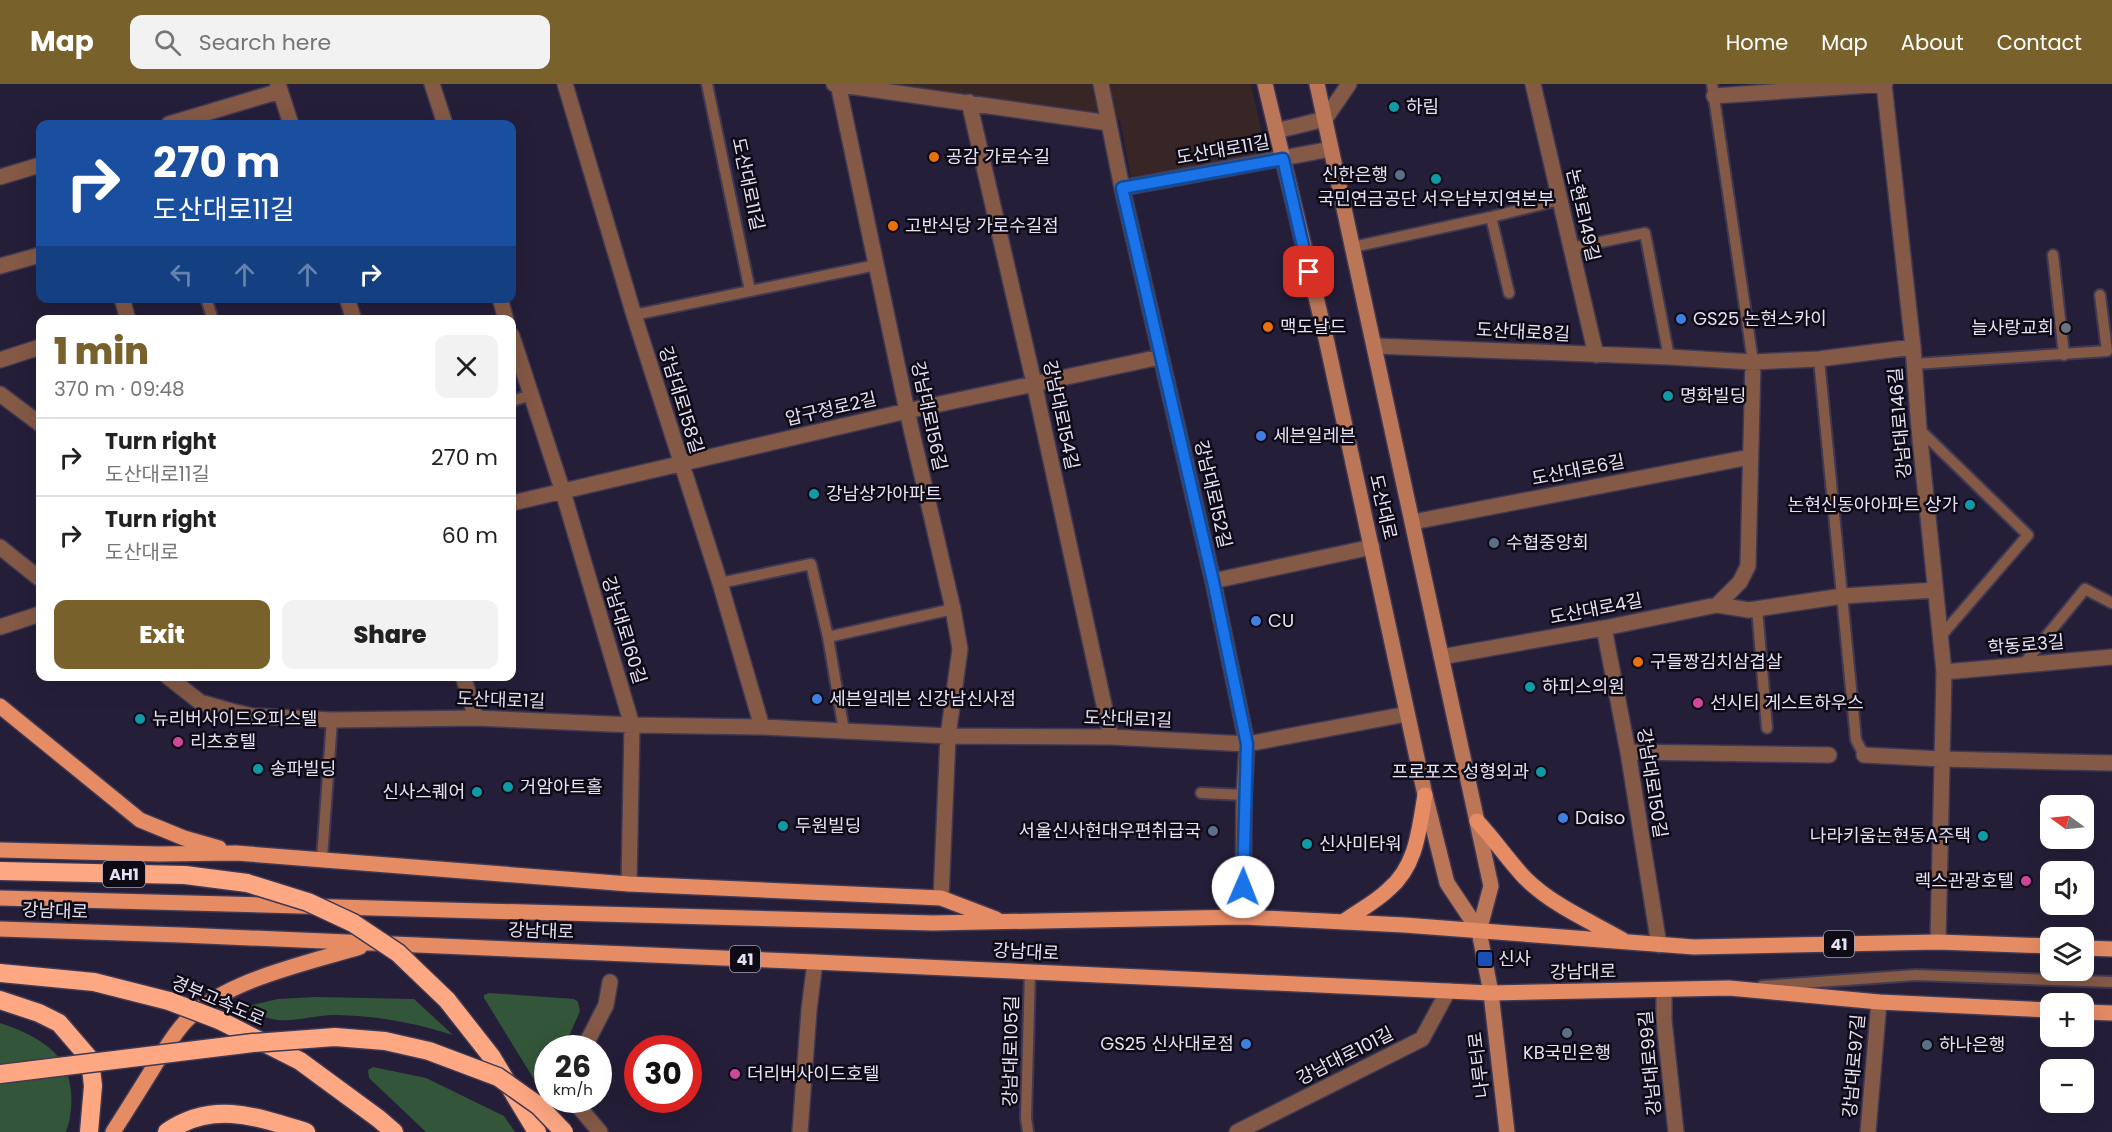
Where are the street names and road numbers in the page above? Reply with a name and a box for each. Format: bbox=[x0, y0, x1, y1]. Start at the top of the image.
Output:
street label: 도산대로11길 bbox=[1174, 129, 1272, 170]
street label: 도산대로11길 bbox=[726, 135, 771, 233]
street label: 논현로149길 bbox=[1561, 166, 1606, 264]
street label: 도산대로8길 bbox=[1475, 317, 1571, 346]
street label: 강남대로158길 bbox=[653, 343, 710, 457]
street label: 강남대로154길 bbox=[1038, 358, 1085, 472]
street label: 강남대로156길 bbox=[906, 359, 953, 473]
street label: 강남대로146길 bbox=[1882, 367, 1917, 480]
street label: 압구정로2길 bbox=[783, 386, 879, 431]
street label: 강남대로152길 bbox=[1189, 437, 1238, 550]
street label: 도산대로6길 bbox=[1529, 448, 1627, 491]
street label: 도산대로 bbox=[1364, 472, 1403, 542]
street label: 강남대로160길 bbox=[596, 573, 653, 687]
street label: 도산대로4길 bbox=[1547, 587, 1644, 630]
street label: 학동로3길 bbox=[1987, 629, 2065, 660]
street label: 도산대로1길 bbox=[456, 685, 546, 714]
street label: 도산대로1길 bbox=[1083, 704, 1173, 733]
street label: 강남대로150길 bbox=[1631, 726, 1674, 840]
road number: AH1 bbox=[103, 861, 145, 887]
street label: 강남대로 bbox=[21, 897, 89, 924]
street label: 강남대로 bbox=[507, 917, 575, 944]
road number: 41 bbox=[1824, 931, 1854, 957]
street label: 강남대로 bbox=[992, 937, 1060, 966]
road number: 41 bbox=[730, 946, 760, 972]
street label: 강남대로 bbox=[1550, 958, 1616, 985]
street label: 경부고속도로 bbox=[168, 970, 269, 1031]
street label: 강남대로105길 bbox=[997, 995, 1024, 1107]
street label: 강남대로99길 bbox=[1632, 1009, 1667, 1117]
street label: 강남대로97길 bbox=[1837, 1013, 1870, 1119]
street label: 강남대로101길 bbox=[1292, 1020, 1398, 1091]
street label: 나루터로 bbox=[1462, 1031, 1495, 1099]

